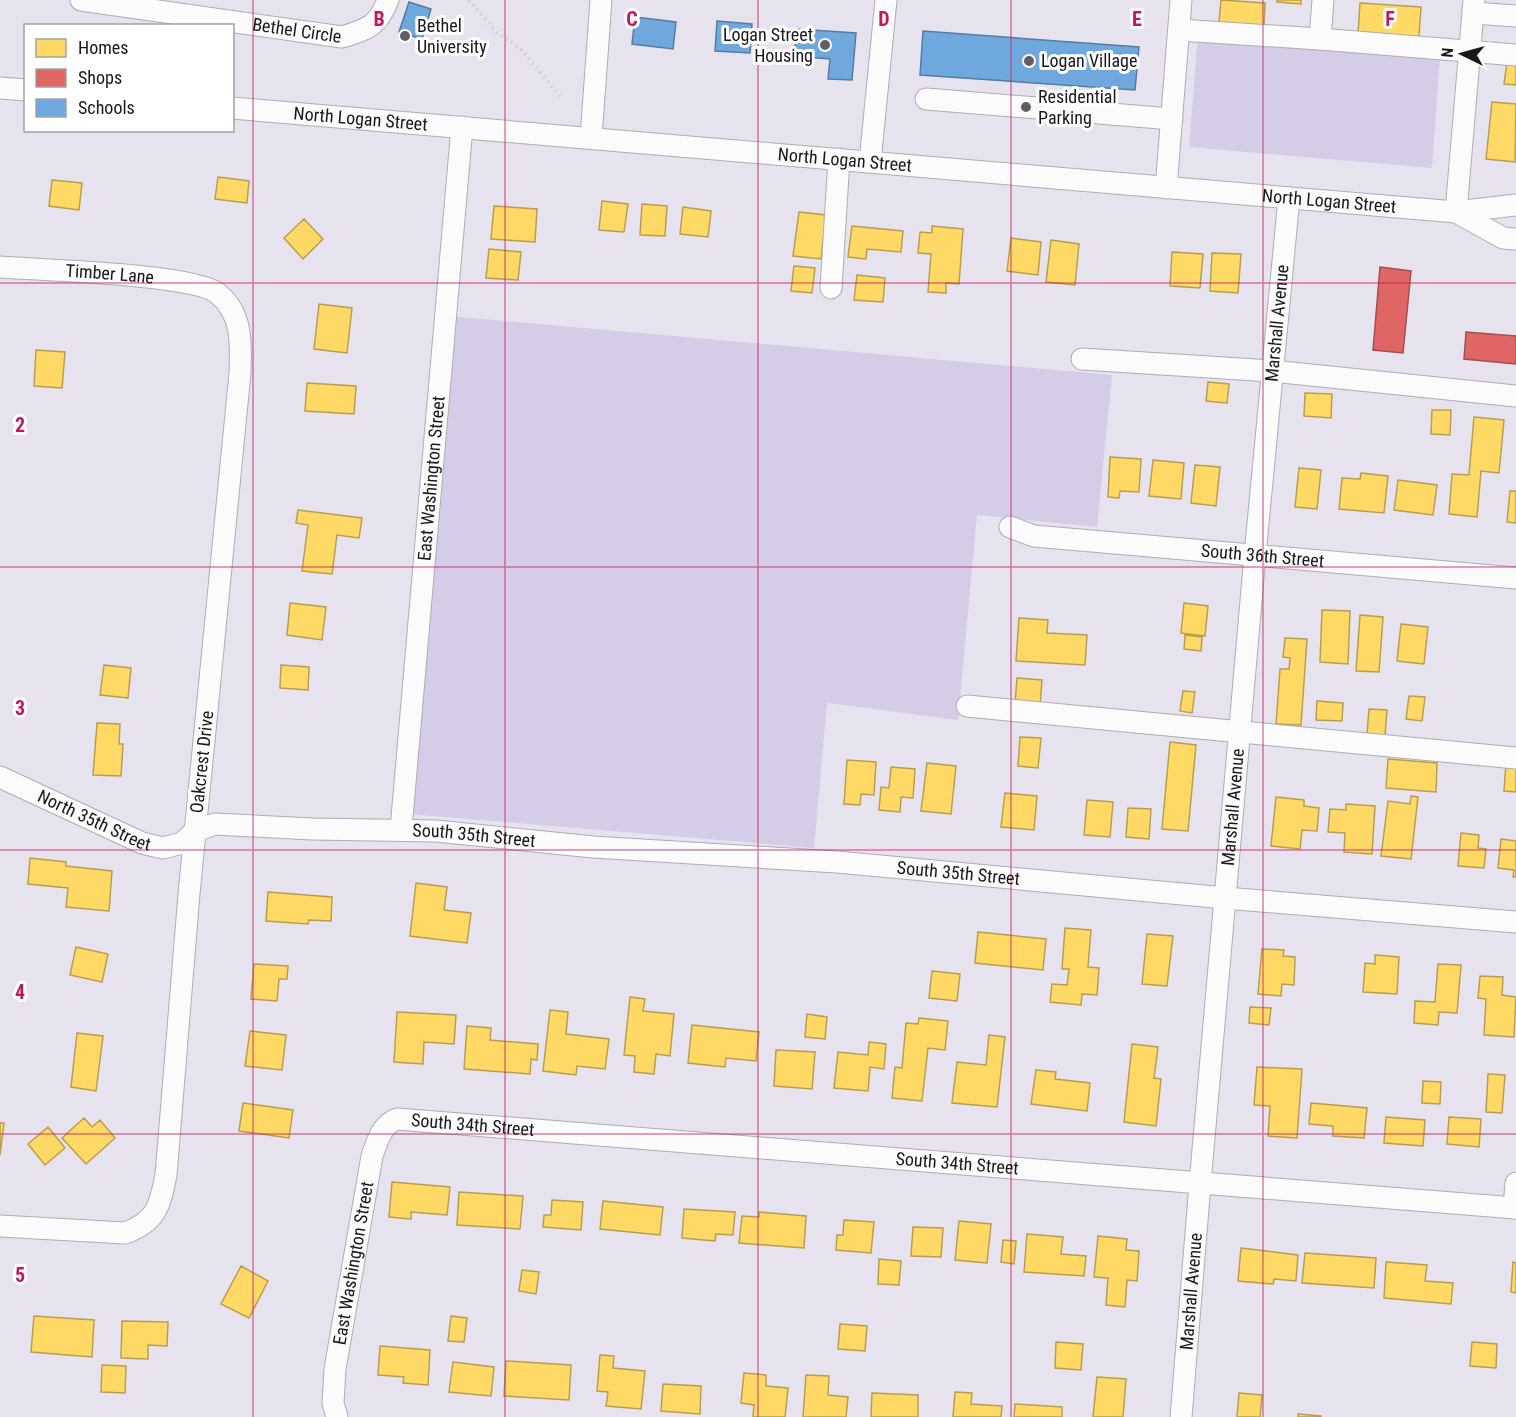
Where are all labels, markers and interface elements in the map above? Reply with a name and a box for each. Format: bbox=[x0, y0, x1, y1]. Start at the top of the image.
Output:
text: B bbox=[373, 7, 385, 31]
text: C bbox=[626, 7, 638, 31]
text: D bbox=[878, 7, 890, 31]
text: E bbox=[1132, 7, 1142, 31]
text: F bbox=[1385, 7, 1395, 31]
street label: Bethel Circle bbox=[251, 13, 343, 47]
place label: Bethel University bbox=[417, 15, 487, 57]
legend bbox=[24, 24, 234, 132]
place label: Logan Street Housing bbox=[723, 24, 813, 66]
north arrow bbox=[1432, 24, 1492, 84]
marker: Bethel University bbox=[398, 29, 412, 43]
text: Homes bbox=[78, 37, 128, 58]
marker: Logan Street Housing bbox=[818, 38, 832, 52]
text: N bbox=[1438, 47, 1457, 58]
place label: Logan Village bbox=[1041, 50, 1137, 71]
marker: Logan Village bbox=[1022, 54, 1036, 68]
text: Shops bbox=[78, 67, 122, 88]
place label: Residential Parking bbox=[1038, 86, 1117, 128]
text: Schools bbox=[78, 97, 135, 118]
marker: Residential Parking bbox=[1019, 100, 1033, 114]
street label: North Logan Street bbox=[293, 102, 428, 135]
street label: North Logan Street bbox=[777, 143, 913, 176]
street label: North Logan Street bbox=[1261, 185, 1397, 217]
street label: Timber Lane bbox=[65, 260, 155, 288]
street label: Marshall Avenue bbox=[1261, 264, 1293, 383]
street label: East Washington Street bbox=[413, 395, 449, 562]
text: 2 bbox=[15, 413, 25, 437]
street label: South 36th Street bbox=[1200, 540, 1325, 571]
text: 3 bbox=[15, 696, 25, 720]
street label: Oakcrest Drive bbox=[186, 710, 217, 814]
street label: Marshall Avenue bbox=[1217, 748, 1248, 867]
street label: North 35th Street bbox=[35, 785, 153, 855]
street label: South 35th Street bbox=[412, 820, 536, 851]
street label: South 35th Street bbox=[896, 857, 1021, 889]
text: 4 bbox=[15, 980, 25, 1004]
street label: South 34th Street bbox=[410, 1109, 535, 1140]
street label: South 34th Street bbox=[895, 1148, 1020, 1178]
street label: East Washington Street bbox=[328, 1180, 377, 1346]
street label: Marshall Avenue bbox=[1176, 1232, 1206, 1351]
text: 5 bbox=[15, 1263, 25, 1287]

